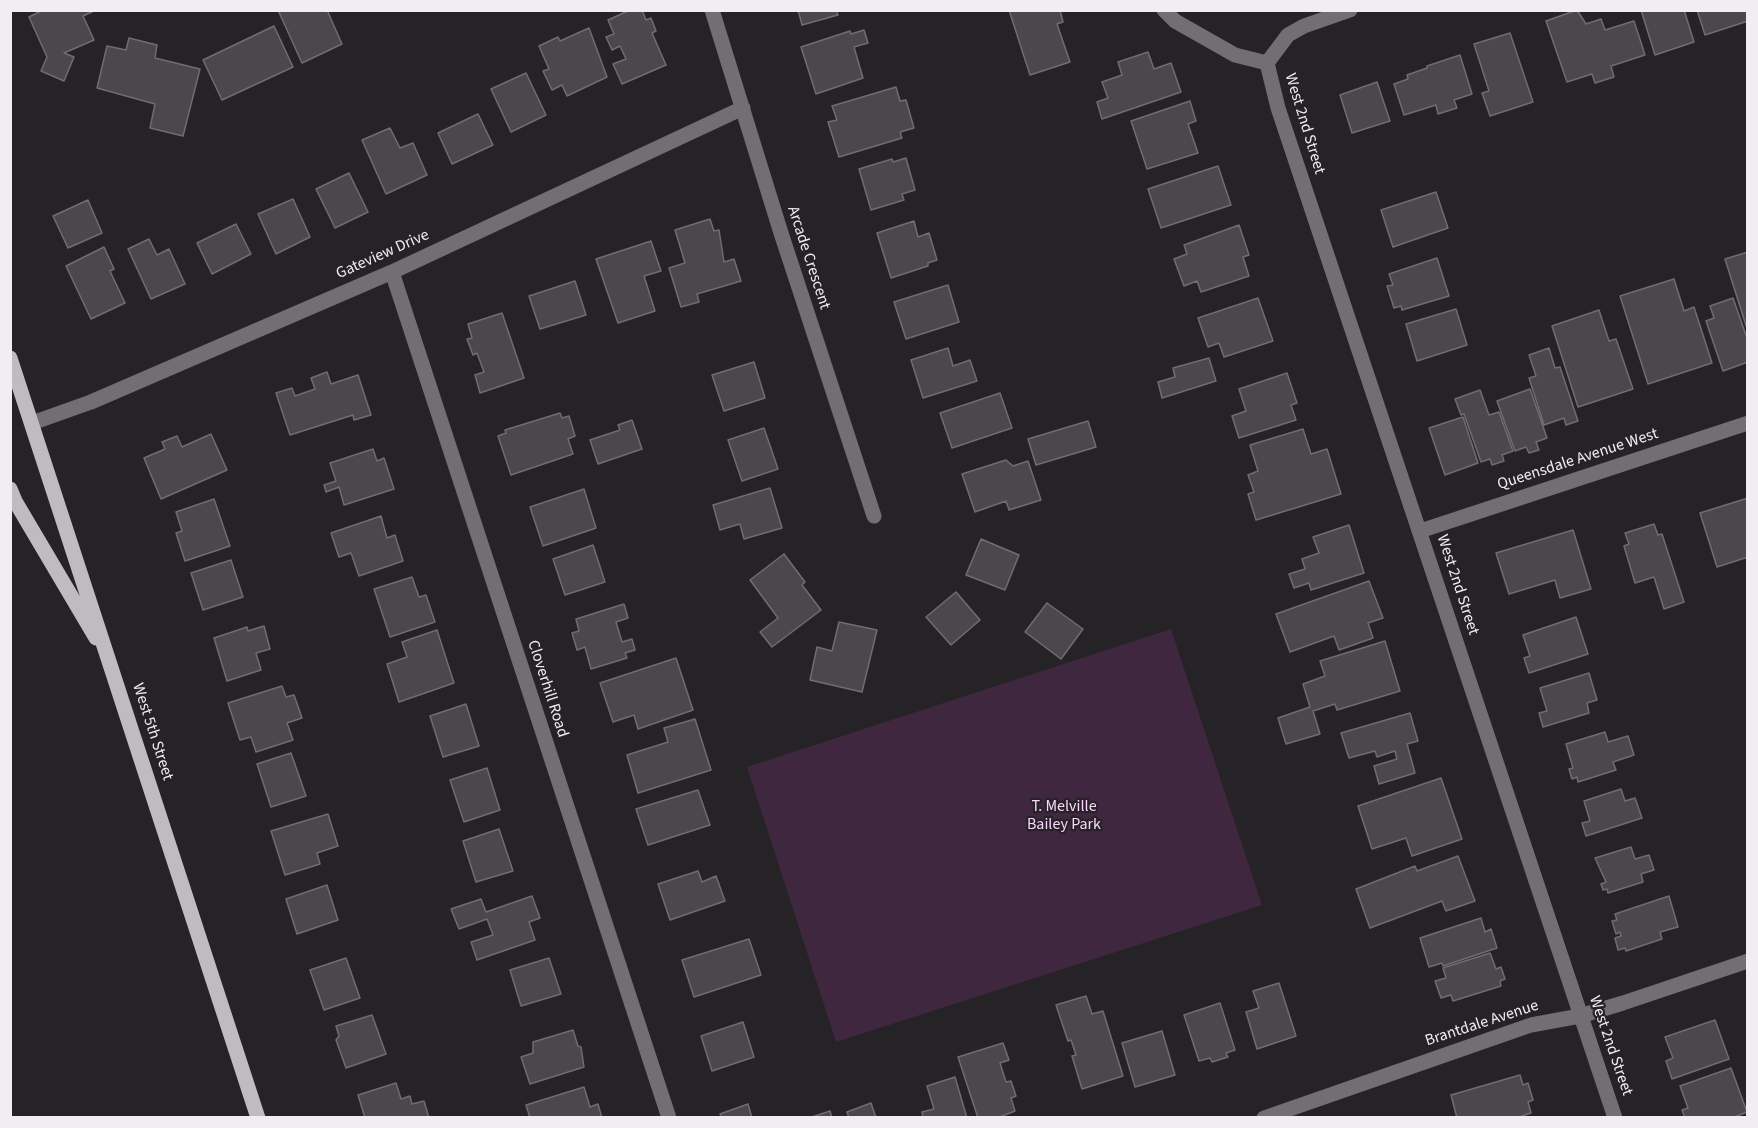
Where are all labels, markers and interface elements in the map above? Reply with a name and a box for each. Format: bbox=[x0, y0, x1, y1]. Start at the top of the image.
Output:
street label: West 2nd Street bbox=[1280, 71, 1328, 177]
street label: Arcade Crescent bbox=[782, 204, 834, 312]
street label: Gateview Drive bbox=[334, 226, 432, 284]
street label: Queensdale Avenue West bbox=[1495, 425, 1661, 495]
street label: West 2nd Street bbox=[1432, 532, 1482, 638]
street label: Cloverhill Road bbox=[522, 638, 572, 740]
street label: West 5th Street bbox=[127, 681, 177, 783]
park label: T. Melville Bailey Park bbox=[1027, 797, 1101, 835]
street label: West 2nd Street bbox=[1584, 994, 1636, 1098]
street label: Brantdale Avenue bbox=[1423, 997, 1541, 1051]

